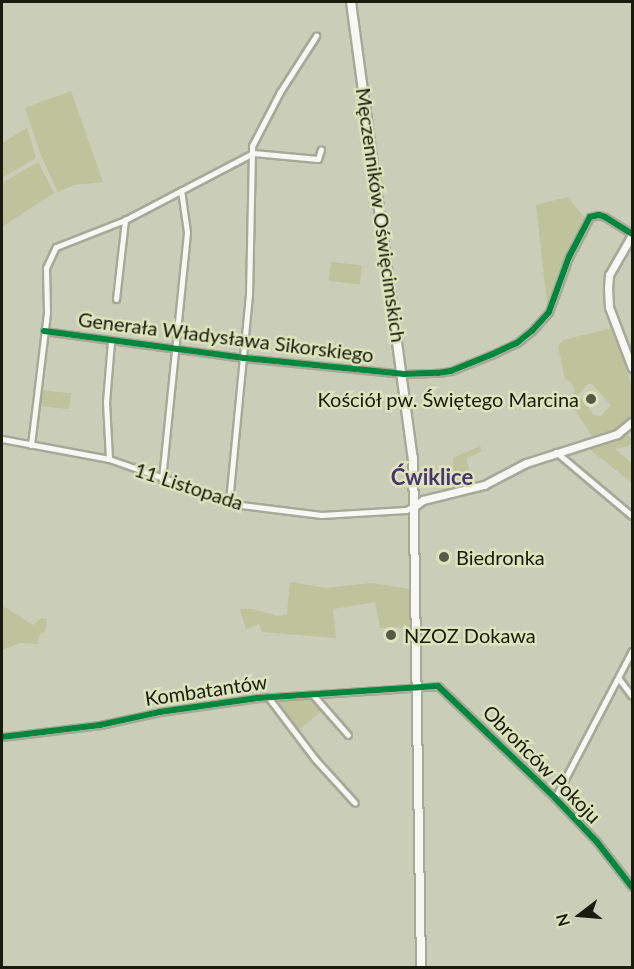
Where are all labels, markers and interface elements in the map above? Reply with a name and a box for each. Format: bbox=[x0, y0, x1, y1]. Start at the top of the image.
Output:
street label: Męczenników Oświęcimskich bbox=[351, 86, 411, 344]
street label: Generała Władysława Sikorskiego bbox=[77, 307, 375, 367]
place label: Kościół pw. Świętego Marcina bbox=[317, 387, 579, 411]
marker: Kościół pw. Świętego Marcina bbox=[584, 392, 598, 406]
street label: 11 Listopada bbox=[132, 457, 246, 515]
district label: Ćwiklice bbox=[391, 464, 473, 490]
place label: Biedronka bbox=[456, 545, 545, 569]
marker: Biedronka bbox=[437, 550, 451, 564]
place label: NZOZ Dokawa bbox=[404, 623, 536, 647]
marker: NZOZ Dokawa bbox=[382, 626, 400, 644]
street label: Kombatantów bbox=[143, 670, 269, 710]
street label: Obrońców Pokoju bbox=[478, 700, 606, 828]
north arrow bbox=[550, 885, 610, 945]
text: N bbox=[551, 912, 573, 929]

